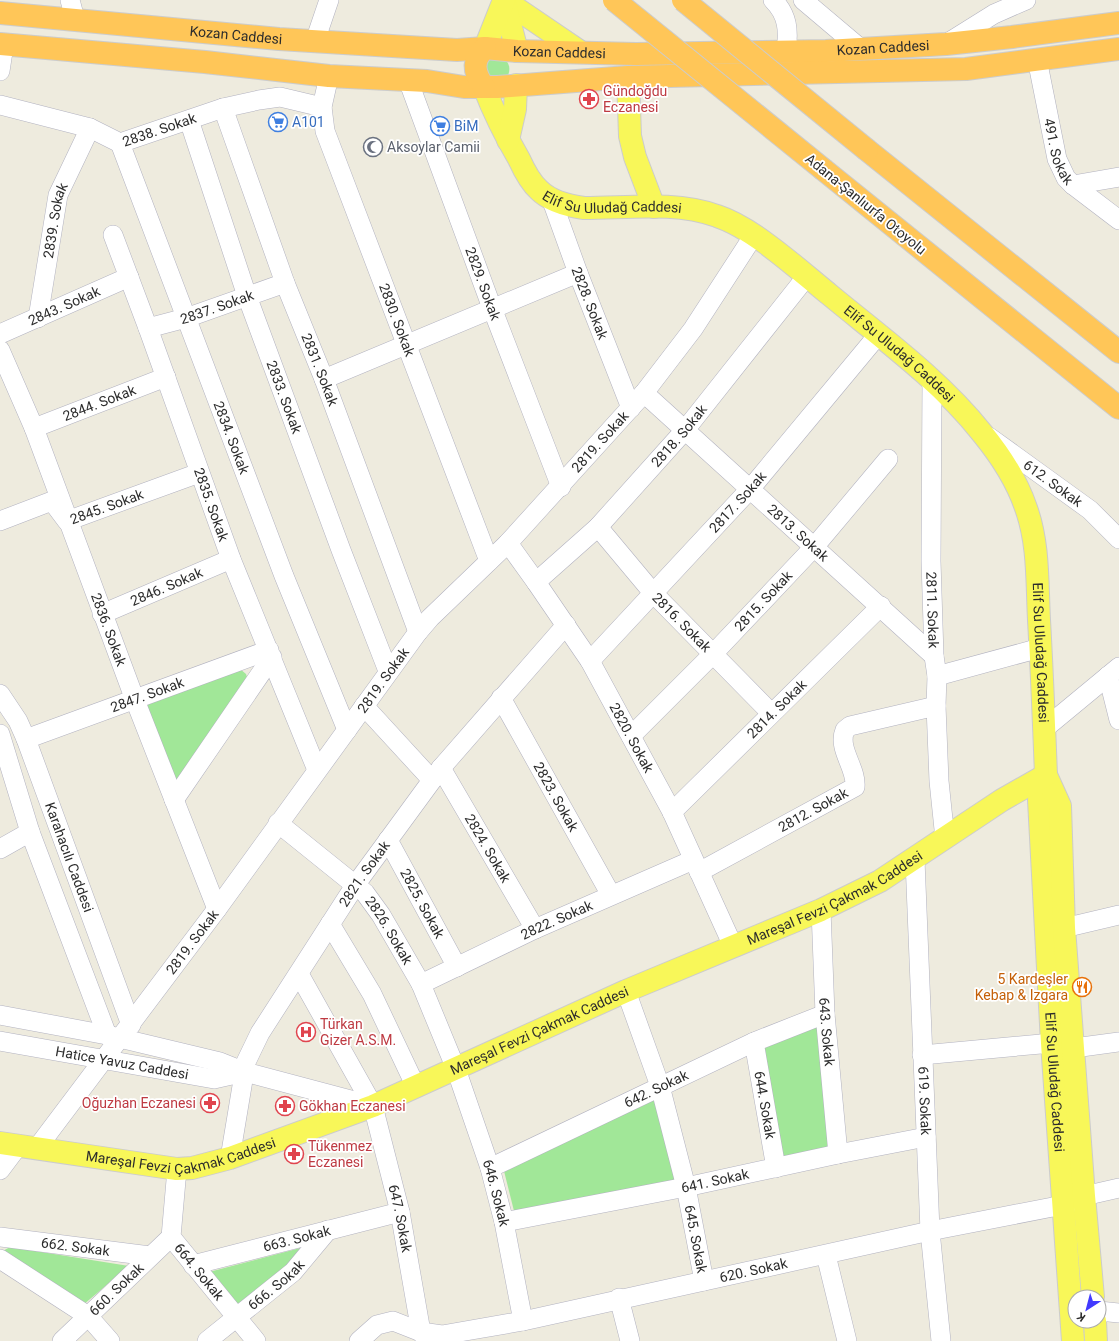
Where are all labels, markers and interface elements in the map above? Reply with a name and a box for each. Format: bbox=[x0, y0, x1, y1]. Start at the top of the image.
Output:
street label: Kozan Caddesi bbox=[189, 23, 283, 47]
street label: Kozan Caddesi bbox=[836, 37, 930, 58]
street label: Kozan Caddesi bbox=[513, 43, 606, 61]
place label: Gündoğdu Eczanesi bbox=[603, 83, 667, 115]
pharmacy icon: Gündoğdu Eczanesi bbox=[578, 88, 600, 110]
street label: 2838. Sokak bbox=[120, 109, 199, 150]
supermarket icon: A101 bbox=[267, 111, 289, 133]
place label: A101 bbox=[292, 114, 325, 130]
supermarket icon: BiM bbox=[429, 115, 451, 137]
street label: 491. Sokak bbox=[1041, 117, 1077, 189]
place label: BiM bbox=[454, 118, 478, 134]
mosque icon: Aksoylar Camii bbox=[362, 136, 384, 158]
place label: Aksoylar Camii bbox=[387, 139, 480, 155]
street label: Adana-Şanlıurfa Otoyolu bbox=[802, 150, 930, 258]
street label: 2839. Sokak bbox=[40, 179, 71, 259]
street label: Elif Su Uludağ Caddesi bbox=[540, 188, 683, 216]
street label: 2829. Sokak bbox=[462, 245, 504, 323]
street label: 2828. Sokak bbox=[568, 265, 612, 343]
street label: 2830. Sokak bbox=[376, 281, 418, 359]
street label: 2843. Sokak bbox=[26, 283, 103, 329]
street label: 2837. Sokak bbox=[178, 286, 257, 327]
street label: Elif Su Uludağ Caddesi bbox=[841, 302, 958, 405]
street label: 2831. Sokak bbox=[298, 331, 342, 409]
street label: 2833. Sokak bbox=[264, 358, 306, 437]
street label: 2844. Sokak bbox=[61, 381, 139, 424]
street label: 2834. Sokak bbox=[210, 399, 253, 477]
street label: 2818. Sokak bbox=[648, 401, 711, 470]
street label: 2819. Sokak bbox=[568, 407, 632, 475]
street label: 612. Sokak bbox=[1020, 457, 1086, 510]
street label: 2835. Sokak bbox=[191, 466, 232, 544]
street label: 2817. Sokak bbox=[706, 468, 770, 536]
street label: 2845. Sokak bbox=[68, 486, 146, 527]
street label: 2813. Sokak bbox=[764, 501, 833, 565]
street label: 2846. Sokak bbox=[128, 564, 206, 609]
street label: 2815. Sokak bbox=[731, 567, 796, 634]
street label: 2811. Sokak bbox=[923, 571, 942, 650]
street label: Elif Su Uludağ Caddesi bbox=[1030, 582, 1052, 723]
street label: 2816. Sokak bbox=[649, 589, 715, 656]
street label: 2836. Sokak bbox=[88, 591, 130, 669]
street label: 2819. Sokak bbox=[354, 644, 413, 716]
street label: 2847. Sokak bbox=[108, 674, 187, 715]
street label: 2814. Sokak bbox=[744, 676, 810, 741]
street label: 2820. Sokak bbox=[606, 700, 657, 776]
street label: 2823. Sokak bbox=[530, 759, 582, 835]
street label: 2812. Sokak bbox=[776, 784, 851, 835]
street label: Karahacılı Caddesi bbox=[42, 800, 97, 914]
street label: 2824. Sokak bbox=[462, 811, 515, 886]
street label: 2821. Sokak bbox=[336, 837, 394, 910]
street label: Mareşal Fevzi Çakmak Caddesi bbox=[744, 847, 925, 948]
street label: 2825. Sokak bbox=[397, 866, 448, 942]
street label: 2826. Sokak bbox=[362, 893, 416, 968]
street label: 2822. Sokak bbox=[518, 897, 596, 943]
street label: 2819. Sokak bbox=[163, 906, 222, 977]
place label: 5 Kardeşler Kebap & Izgara bbox=[975, 971, 1068, 1003]
restaurant icon: 5 Kardeşler Kebap & Izgara bbox=[1071, 976, 1093, 998]
street label: Mareşal Fevzi Çakmak Caddesi bbox=[448, 983, 631, 1078]
street label: 643. Sokak bbox=[816, 997, 838, 1068]
street label: Elif Su Uludağ Caddesi bbox=[1042, 1012, 1068, 1153]
place label: Türkan Gizer A.S.M. bbox=[320, 1016, 396, 1048]
hospital icon: Türkan Gizer A.S.M. bbox=[295, 1021, 317, 1043]
street label: Hatice Yavuz Caddesi bbox=[54, 1043, 190, 1082]
street label: 642. Sokak bbox=[621, 1066, 691, 1111]
street label: 619. Sokak bbox=[915, 1066, 934, 1136]
street label: 644. Sokak bbox=[751, 1070, 779, 1141]
pharmacy icon: Oğuzhan Eczanesi bbox=[199, 1092, 221, 1114]
place label: Oğuzhan Eczanesi bbox=[82, 1095, 196, 1111]
pharmacy icon: Gökhan Eczanesi bbox=[274, 1095, 296, 1117]
place label: Gökhan Eczanesi bbox=[299, 1098, 406, 1114]
street label: Mareşal Fevzi Çakmak Caddesi bbox=[85, 1134, 278, 1177]
place label: Tükenmez Eczanesi bbox=[308, 1138, 372, 1170]
pharmacy icon: Tükenmez Eczanesi bbox=[283, 1143, 305, 1165]
street label: 646. Sokak bbox=[480, 1157, 513, 1229]
street label: 641. Sokak bbox=[680, 1165, 751, 1196]
street label: 647. Sokak bbox=[385, 1183, 415, 1254]
street label: 645. Sokak bbox=[682, 1203, 710, 1275]
street label: 663. Sokak bbox=[261, 1222, 333, 1255]
street label: 662. Sokak bbox=[40, 1234, 111, 1259]
street label: 664. Sokak bbox=[171, 1240, 228, 1304]
street label: 620. Sokak bbox=[718, 1255, 790, 1285]
street label: 666. Sokak bbox=[245, 1256, 308, 1313]
street label: 660. Sokak bbox=[86, 1259, 147, 1319]
north arrow bbox=[1067, 1289, 1107, 1329]
text: K bbox=[1074, 1309, 1088, 1324]

